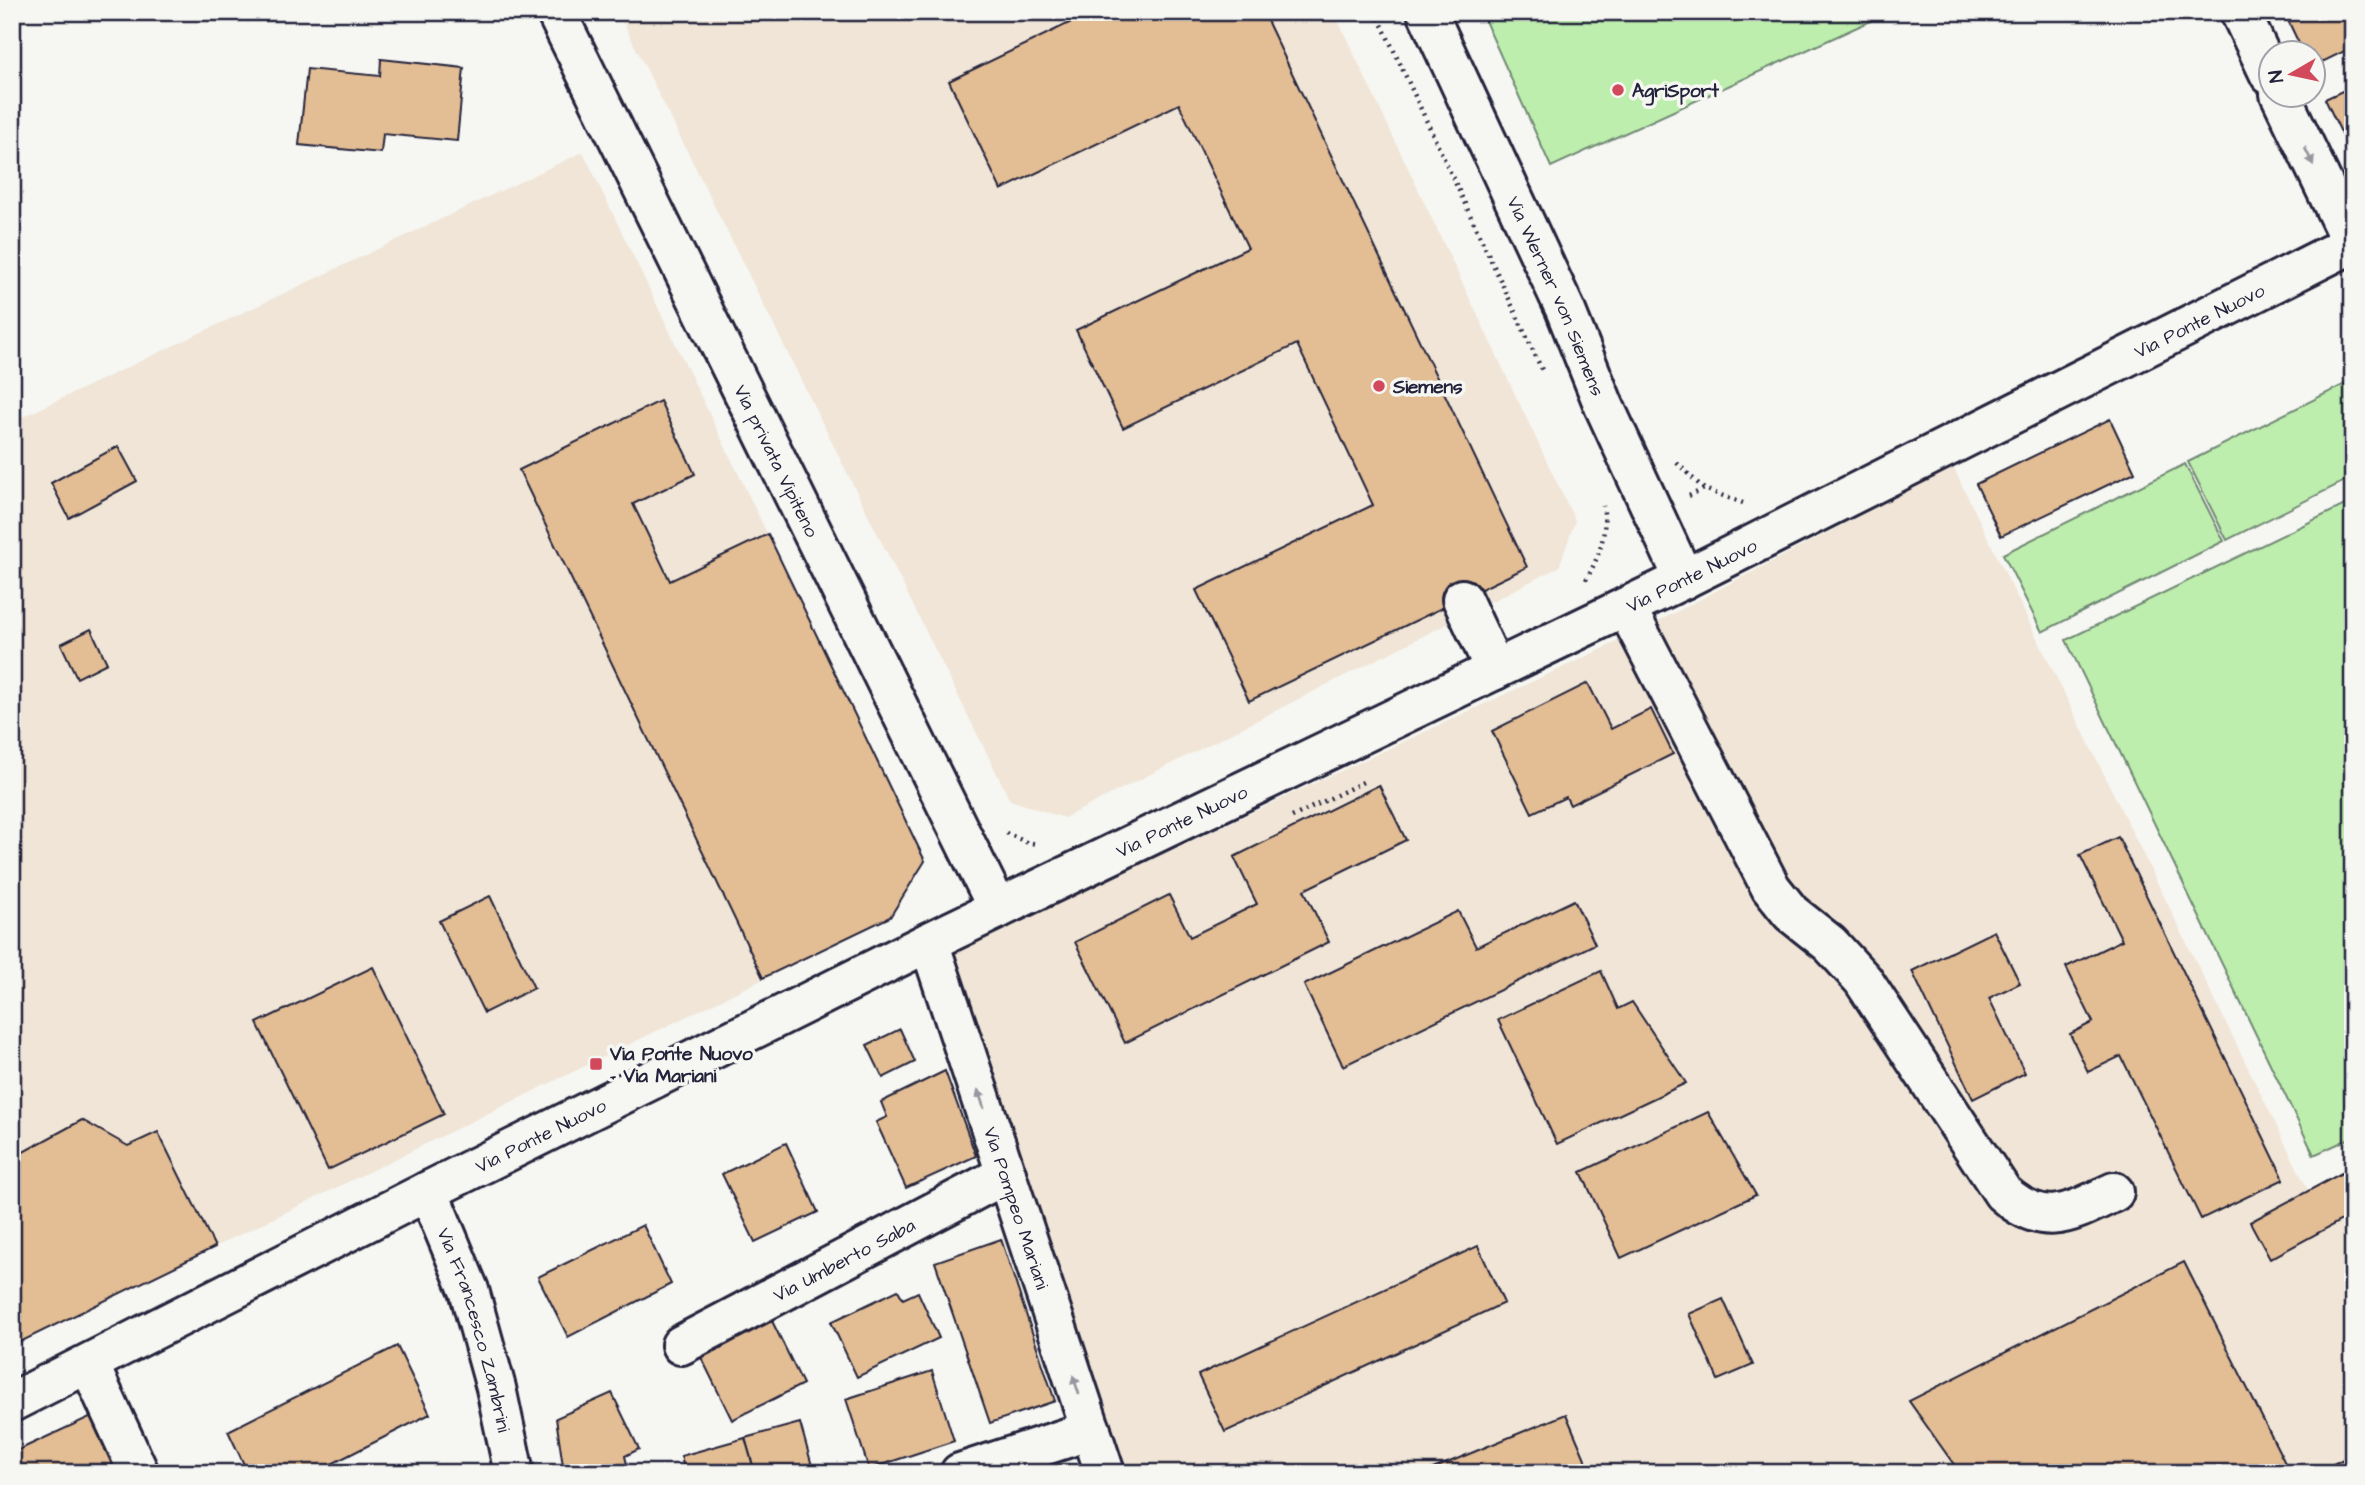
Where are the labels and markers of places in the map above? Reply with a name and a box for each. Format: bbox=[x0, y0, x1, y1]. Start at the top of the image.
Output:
place label: AgriSport bbox=[1632, 78, 1719, 106]
marker: AgriSport bbox=[1610, 82, 1626, 98]
place label: Siemens bbox=[1392, 374, 1463, 401]
marker: Siemens bbox=[1371, 378, 1387, 394]
place label: Via Ponte Nuovo - Via Mariani bbox=[609, 1041, 753, 1090]
marker: Via Ponte Nuovo - Via Mariani bbox=[588, 1056, 604, 1072]

